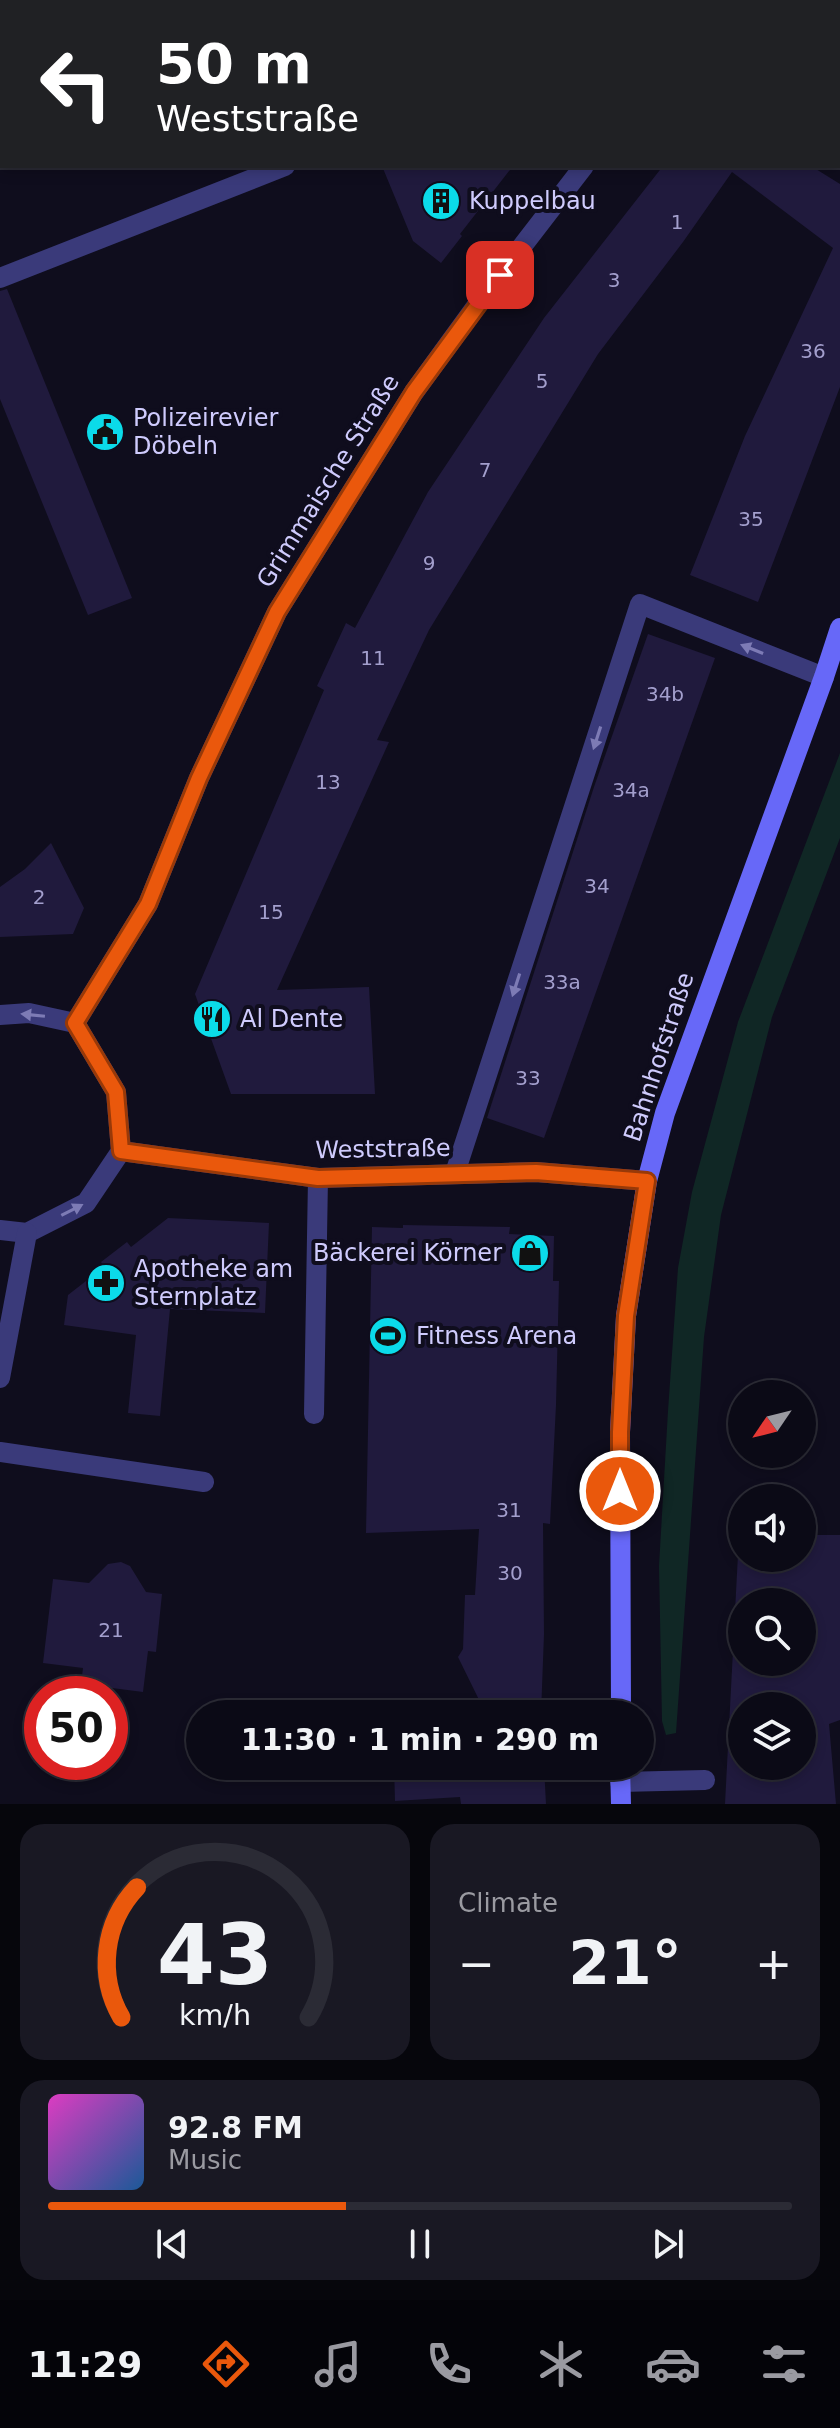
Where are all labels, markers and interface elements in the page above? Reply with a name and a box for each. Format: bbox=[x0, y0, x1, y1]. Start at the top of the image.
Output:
text: 50 m bbox=[156, 31, 312, 96]
icon: left bbox=[24, 32, 128, 136]
text: Weststraße bbox=[156, 98, 359, 139]
building icon: Kuppelbau bbox=[420, 180, 462, 222]
place label: Kuppelbau bbox=[469, 187, 596, 215]
house number: 1 bbox=[671, 210, 683, 234]
pin bbox=[466, 241, 534, 309]
icon: arrive bbox=[478, 253, 522, 297]
house number: 3 bbox=[608, 268, 620, 292]
house number: 36 bbox=[800, 339, 826, 363]
street label: Grimmaische Straße bbox=[251, 369, 405, 593]
house number: 5 bbox=[536, 369, 548, 393]
place label: Polizeirevier Döbeln bbox=[133, 404, 278, 460]
public building icon: Polizeirevier Döbeln bbox=[84, 411, 126, 453]
house number: 7 bbox=[479, 458, 491, 482]
house number: 35 bbox=[738, 507, 764, 531]
house number: 9 bbox=[423, 551, 435, 575]
one-way arrow bbox=[740, 642, 764, 655]
house number: 11 bbox=[360, 646, 386, 670]
house number: 34b bbox=[646, 682, 684, 706]
one-way arrow bbox=[590, 726, 602, 750]
house number: 13 bbox=[315, 770, 341, 794]
house number: 34a bbox=[612, 778, 650, 802]
house number: 34 bbox=[584, 874, 610, 898]
house number: 2 bbox=[33, 885, 45, 909]
house number: 15 bbox=[258, 900, 284, 924]
street label: Bahnhofstraße bbox=[618, 969, 700, 1145]
house number: 33a bbox=[543, 970, 581, 994]
one-way arrow bbox=[509, 973, 522, 997]
restaurant icon: Al Dente bbox=[191, 998, 233, 1040]
place label: Al Dente bbox=[240, 1005, 343, 1033]
one-way arrow bbox=[20, 1009, 45, 1022]
house number: 33 bbox=[515, 1066, 541, 1090]
street label: Weststraße bbox=[315, 1134, 451, 1164]
one-way arrow bbox=[61, 1203, 84, 1216]
shop icon: Bäckerei Körner bbox=[509, 1232, 551, 1274]
place label: Bäckerei Körner bbox=[313, 1239, 502, 1267]
place label: Apotheke am Sternplatz bbox=[134, 1255, 293, 1311]
pharmacy icon: Apotheke am Sternplatz bbox=[85, 1262, 127, 1304]
sports icon: Fitness Arena bbox=[367, 1315, 409, 1357]
place label: Fitness Arena bbox=[416, 1322, 577, 1350]
north arrow bbox=[728, 1380, 816, 1468]
map controls bbox=[728, 1380, 816, 1780]
position arrow bbox=[578, 1449, 662, 1533]
button: sound bbox=[728, 1484, 816, 1572]
house number: 31 bbox=[496, 1498, 522, 1522]
house number: 30 bbox=[497, 1561, 523, 1585]
button: search bbox=[728, 1588, 816, 1676]
house number: 21 bbox=[98, 1618, 124, 1642]
speed limit sign: 50 bbox=[24, 1676, 128, 1780]
button: layers bbox=[728, 1692, 816, 1780]
text: 11:30 · 1 min · 290 m bbox=[241, 1722, 599, 1757]
text: Climate bbox=[458, 1888, 558, 1918]
text: 43 bbox=[157, 1907, 273, 2004]
text: 21° bbox=[568, 1928, 682, 1998]
text: − bbox=[458, 1938, 495, 1989]
text: + bbox=[755, 1938, 792, 1989]
text: km/h bbox=[179, 1998, 251, 2032]
text: 92.8 FM bbox=[168, 2110, 303, 2145]
text: Music bbox=[168, 2145, 242, 2175]
icon: previous bbox=[150, 2222, 194, 2266]
icon: pause bbox=[398, 2222, 442, 2266]
icon: next bbox=[646, 2222, 690, 2266]
icon: directions bbox=[198, 2336, 254, 2392]
icon: music bbox=[310, 2336, 366, 2392]
icon: phone bbox=[421, 2336, 477, 2392]
icon: climate bbox=[533, 2336, 589, 2392]
icon: car bbox=[645, 2336, 701, 2392]
icon: filters bbox=[756, 2336, 812, 2392]
text: 11:29 bbox=[28, 2344, 142, 2385]

